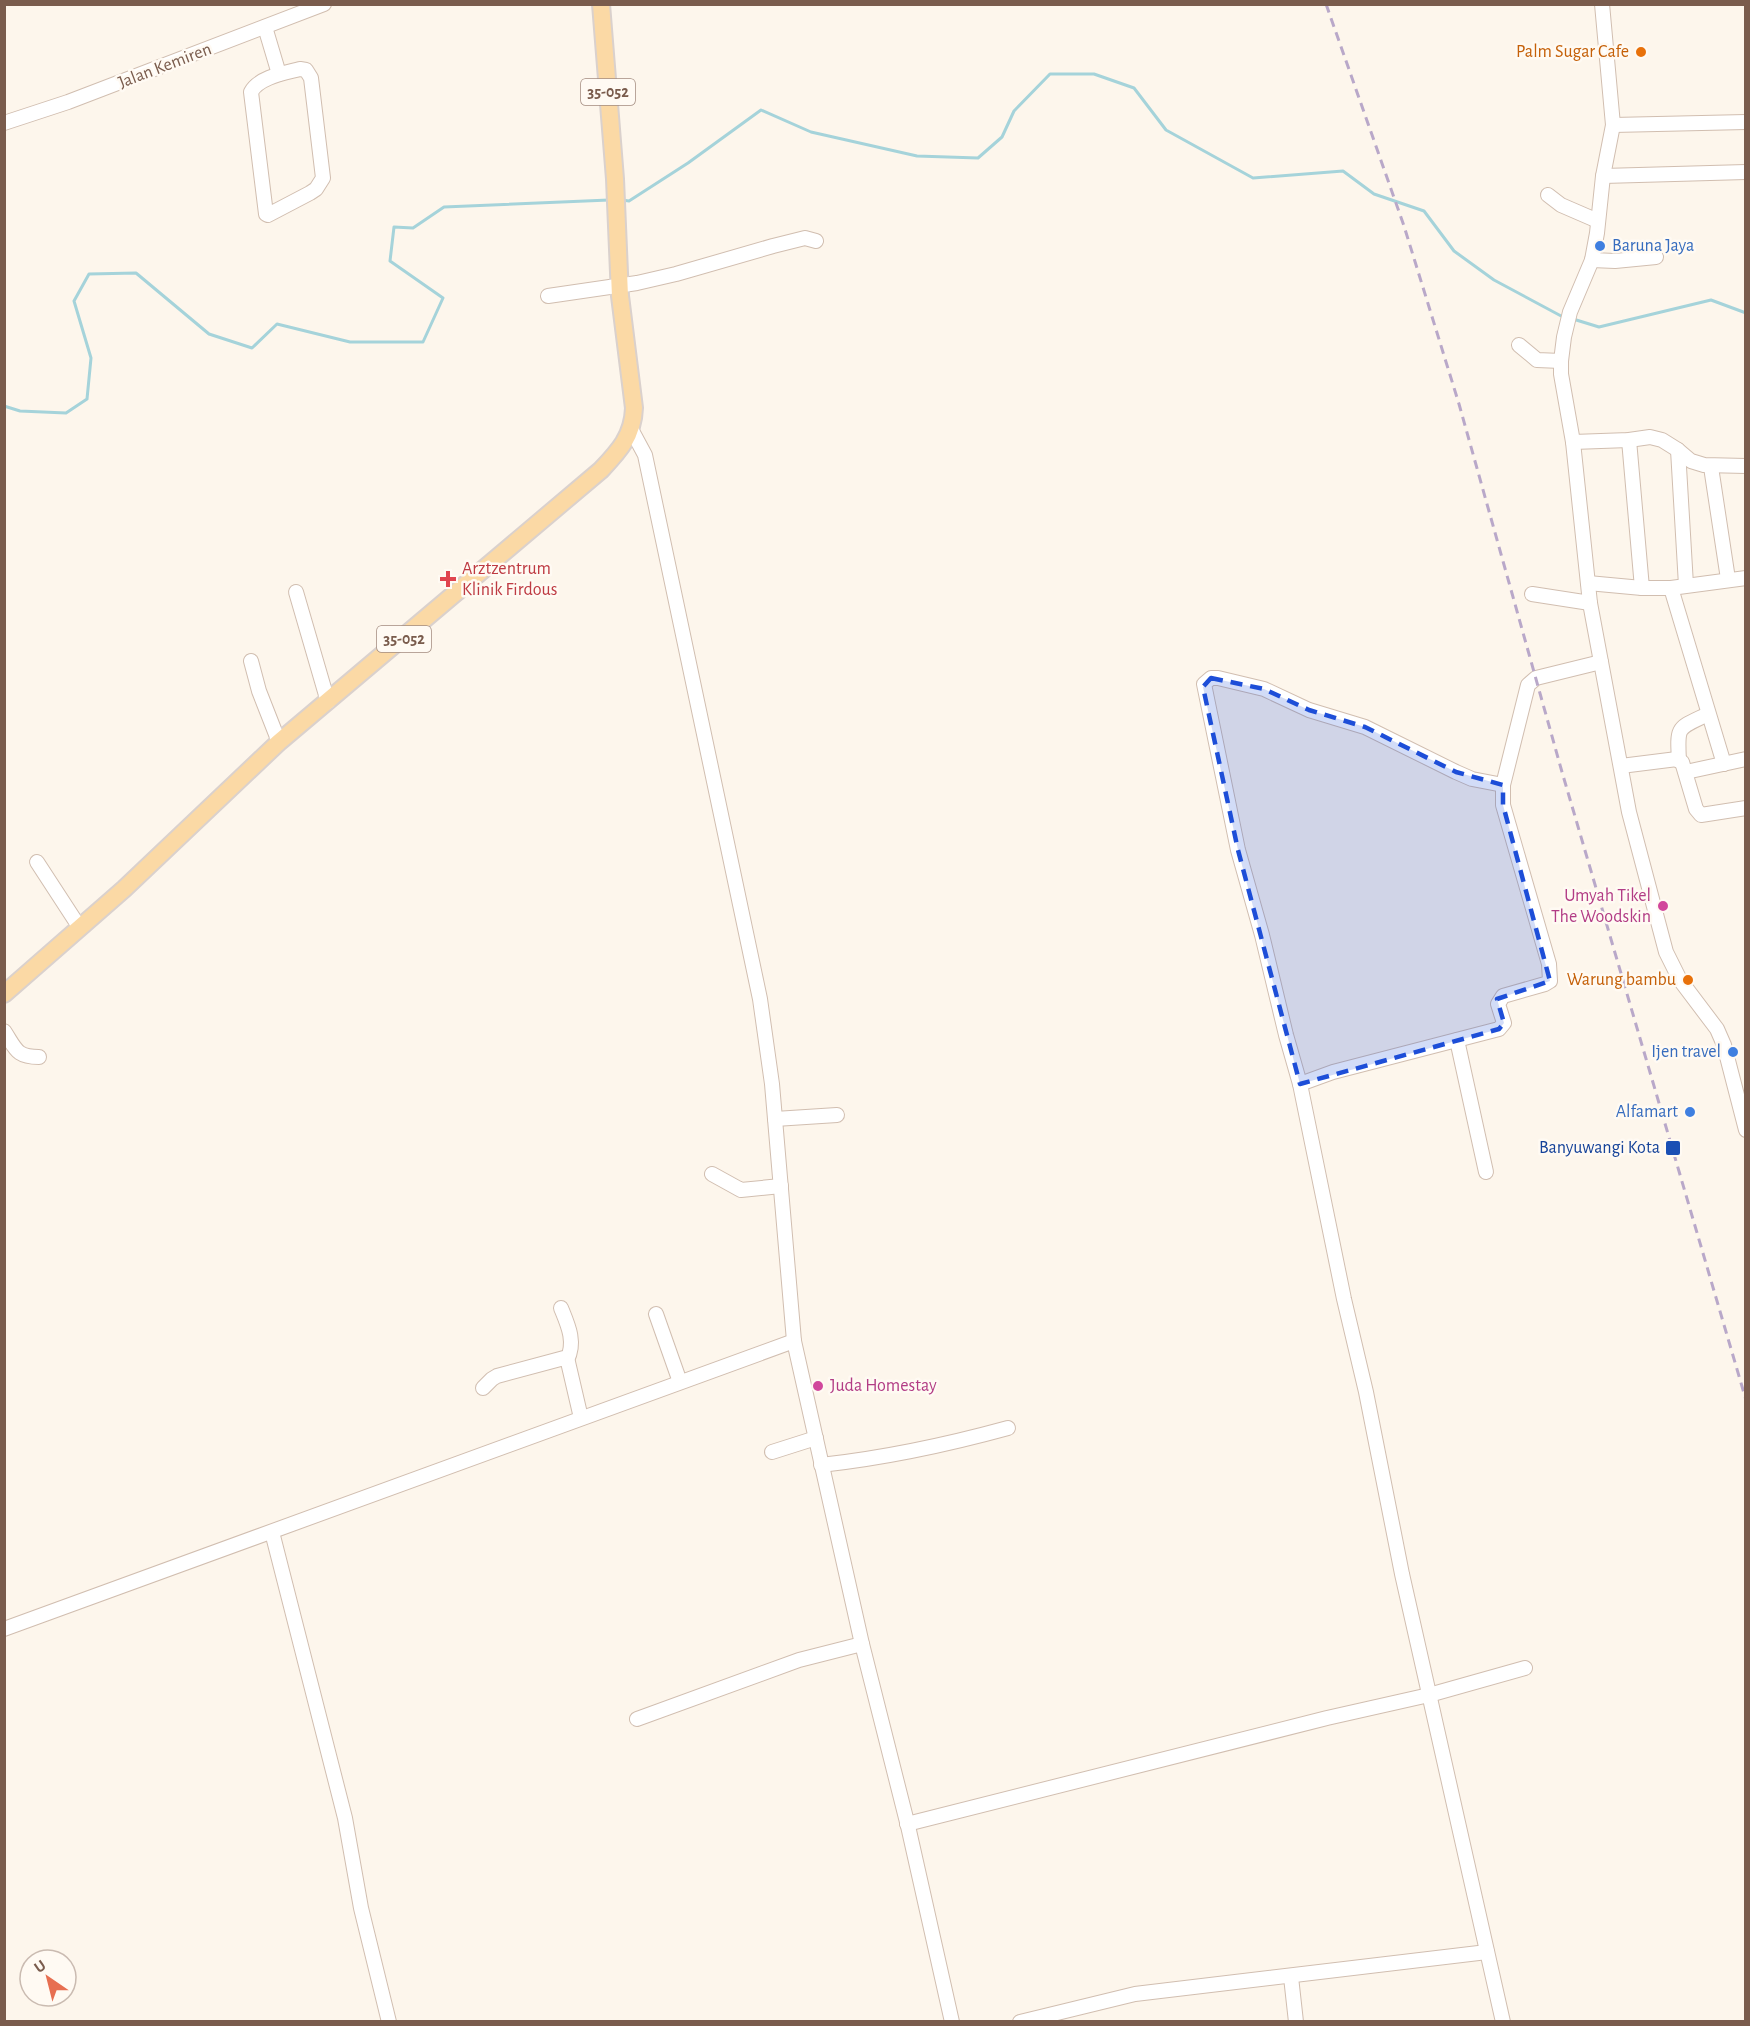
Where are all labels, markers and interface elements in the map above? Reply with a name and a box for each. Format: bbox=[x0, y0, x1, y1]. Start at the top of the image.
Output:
street label: Jalan Kemiren bbox=[116, 40, 214, 92]
place label: Palm Sugar Cafe bbox=[1516, 43, 1629, 61]
marker: Palm Sugar Cafe bbox=[1634, 45, 1648, 59]
road number: 35-052 bbox=[581, 79, 635, 105]
place label: Baruna Jaya bbox=[1612, 237, 1694, 255]
marker: Baruna Jaya bbox=[1593, 239, 1607, 253]
place label: Arztzentrum Klinik Firdous bbox=[462, 560, 557, 599]
marker: Arztzentrum Klinik Firdous bbox=[439, 570, 457, 588]
road number: 35-052 bbox=[377, 626, 431, 652]
place label: Umyah Tikel The Woodskin bbox=[1551, 887, 1651, 926]
marker: Umyah Tikel The Woodskin bbox=[1656, 899, 1670, 913]
place label: Warung bambu bbox=[1567, 971, 1676, 989]
marker: Warung bambu bbox=[1681, 973, 1695, 987]
place label: Ijen travel bbox=[1651, 1043, 1721, 1061]
marker: Ijen travel bbox=[1726, 1045, 1740, 1059]
place label: Alfamart bbox=[1616, 1103, 1678, 1121]
marker: Alfamart bbox=[1683, 1105, 1697, 1119]
place label: Banyuwangi Kota bbox=[1539, 1139, 1660, 1157]
marker: Banyuwangi Kota bbox=[1664, 1139, 1682, 1157]
place label: Juda Homestay bbox=[830, 1377, 937, 1395]
marker: Juda Homestay bbox=[811, 1379, 825, 1393]
north arrow bbox=[18, 1948, 78, 2008]
text: U bbox=[31, 1957, 49, 1976]

